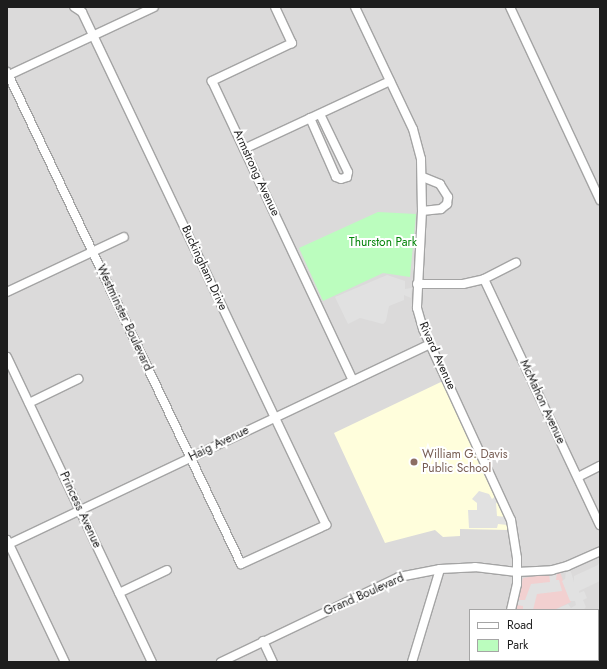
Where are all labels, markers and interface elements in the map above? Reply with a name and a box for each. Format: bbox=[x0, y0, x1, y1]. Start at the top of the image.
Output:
street label: Armstrong Avenue bbox=[230, 127, 282, 219]
street label: Buckingham Drive bbox=[178, 223, 230, 313]
park label: Thurston Park bbox=[349, 236, 417, 250]
street label: Westminster Boulevard bbox=[93, 263, 155, 373]
street label: Rivard Avenue bbox=[416, 320, 458, 392]
street label: McMahon Avenue bbox=[516, 358, 568, 446]
street label: Haig Avenue bbox=[187, 423, 251, 465]
place label: William G. Davis Public School bbox=[422, 448, 508, 476]
marker: William G. Davis Public School bbox=[409, 457, 419, 467]
street label: Princess Avenue bbox=[56, 470, 104, 550]
street label: Grand Boulevard bbox=[322, 571, 406, 619]
legend bbox=[469, 609, 599, 661]
text: Road bbox=[507, 616, 533, 634]
text: Park bbox=[507, 636, 528, 654]

